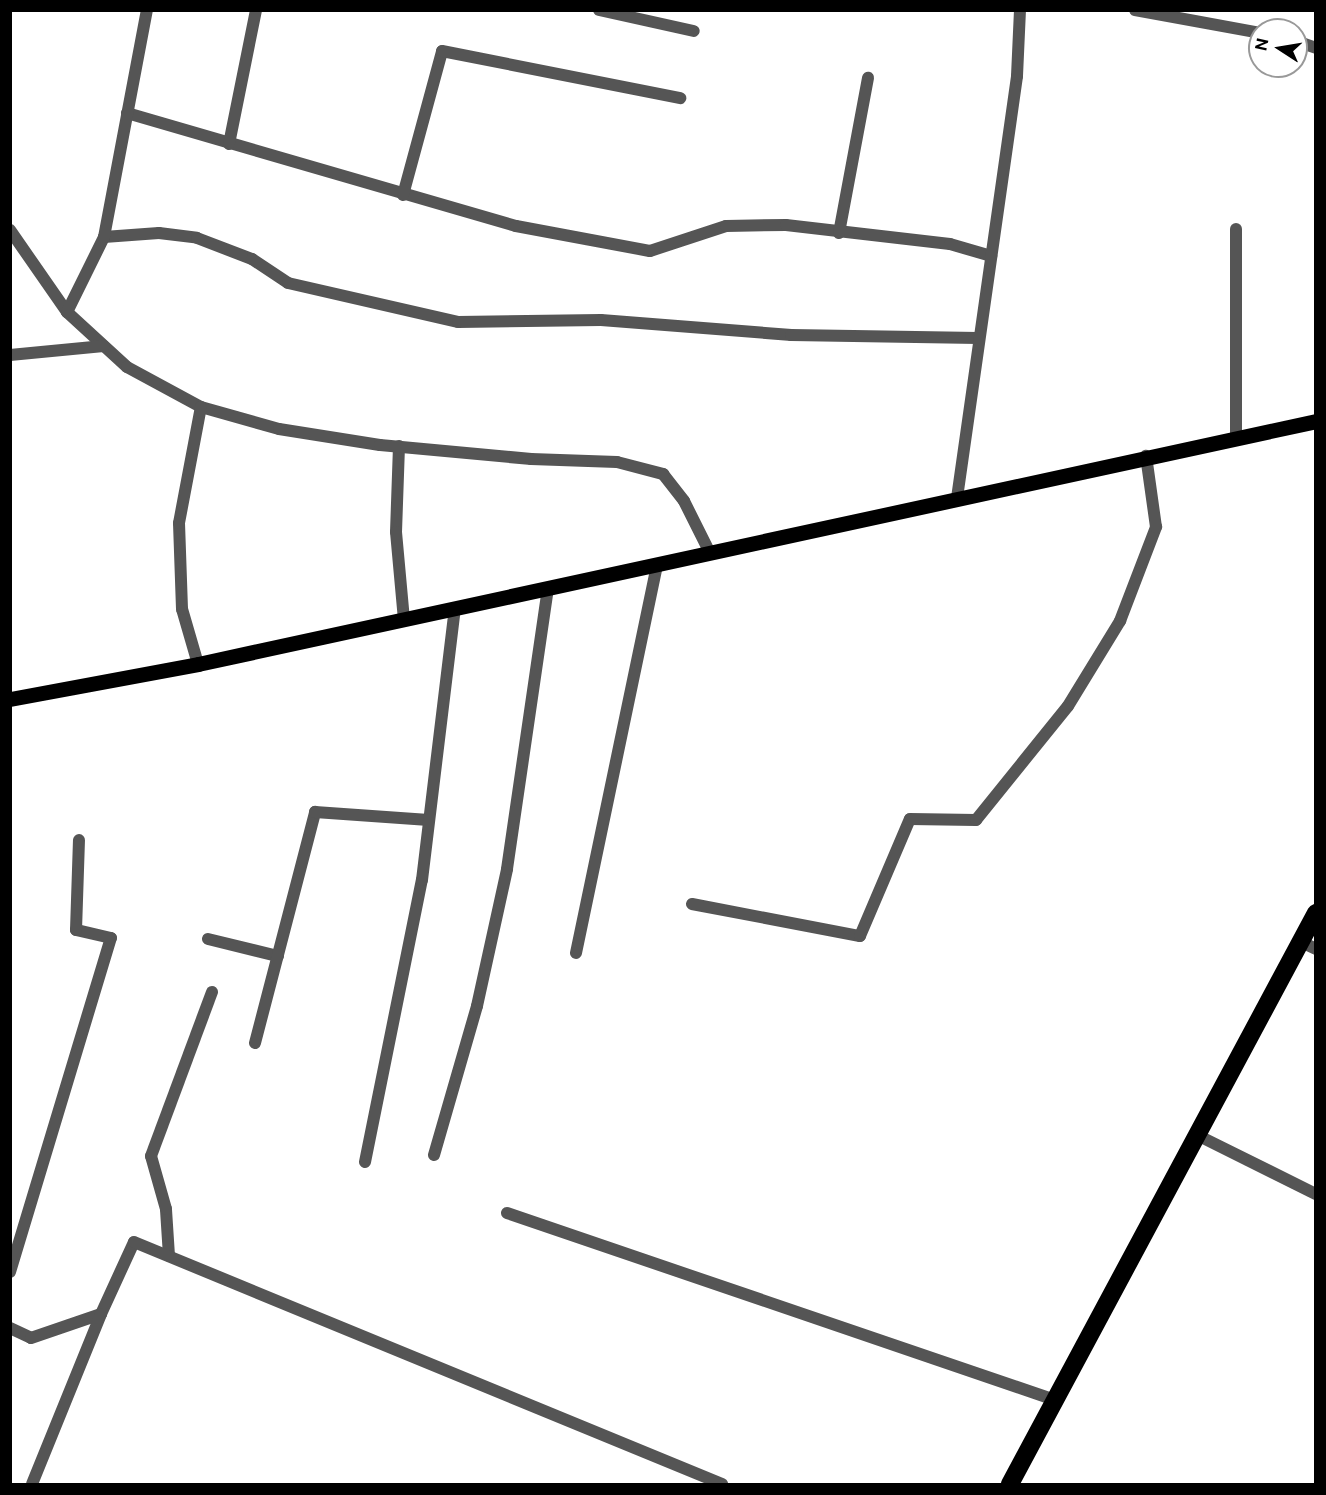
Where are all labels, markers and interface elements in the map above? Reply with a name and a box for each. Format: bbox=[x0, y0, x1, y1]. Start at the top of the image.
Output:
north arrow bbox=[1248, 18, 1308, 78]
text: N bbox=[1251, 36, 1272, 53]

